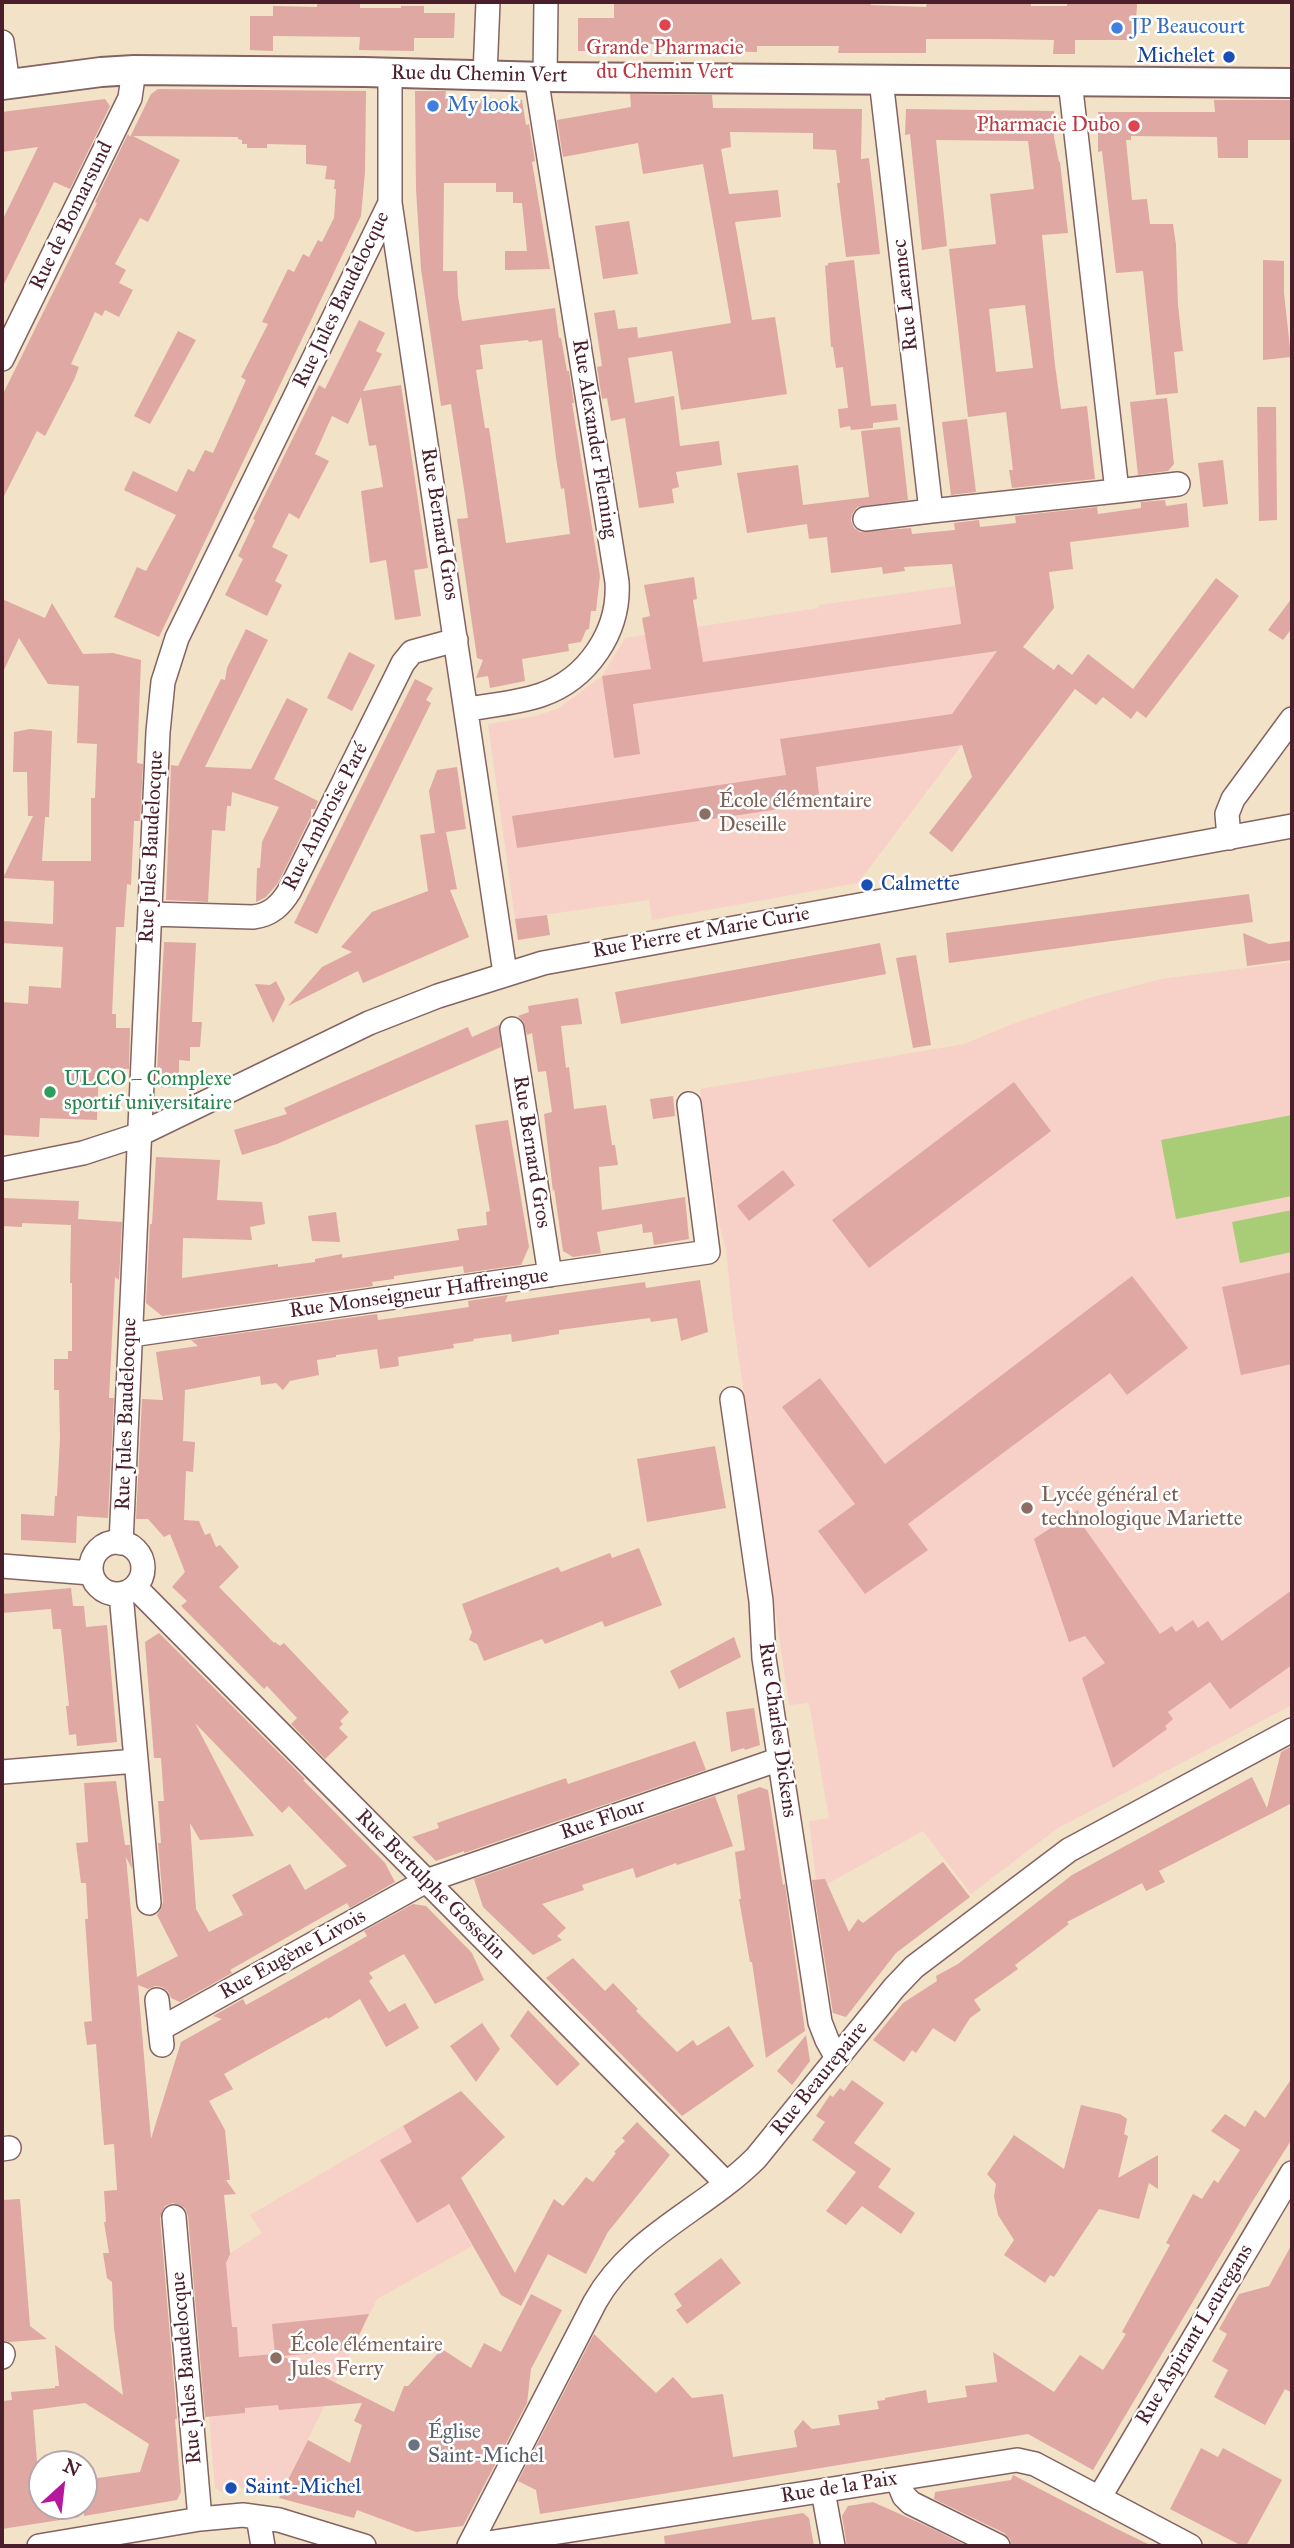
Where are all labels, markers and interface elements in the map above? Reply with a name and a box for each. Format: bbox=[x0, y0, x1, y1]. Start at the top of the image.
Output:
place label: JP Beaucourt bbox=[1131, 15, 1245, 41]
marker: Grande Pharmacie du Chemin Vert bbox=[657, 17, 673, 33]
marker: JP Beaucourt bbox=[1109, 20, 1125, 36]
place label: Grande Pharmacie du Chemin Vert bbox=[586, 36, 744, 86]
place label: Michelet bbox=[1137, 44, 1215, 70]
marker: Michelet bbox=[1221, 49, 1237, 65]
street label: Rue du Chemin Vert bbox=[391, 61, 567, 89]
place label: My look bbox=[447, 93, 519, 119]
marker: My look bbox=[425, 98, 441, 114]
place label: Pharmacie Dubo bbox=[977, 113, 1120, 139]
marker: Pharmacie Dubo bbox=[1126, 118, 1142, 134]
street label: Rue de Bomarsund bbox=[25, 137, 119, 295]
street label: Rue Jules Baudelocque bbox=[288, 208, 396, 392]
street label: Rue Laennec bbox=[888, 238, 924, 352]
street label: Rue Alexander Fleming bbox=[566, 338, 622, 540]
street label: Rue Bernard Gros bbox=[414, 446, 464, 602]
street label: Rue Ambroise Paré bbox=[278, 739, 374, 895]
street label: Rue Jules Baudelocque bbox=[134, 750, 170, 944]
place label: École élémentaire Deseille bbox=[719, 789, 872, 839]
marker: École élémentaire Deseille bbox=[697, 806, 713, 822]
place label: Calmette bbox=[881, 872, 960, 898]
marker: Calmette bbox=[859, 877, 875, 893]
street label: Rue Pierre et Marie Curie bbox=[590, 901, 812, 965]
place label: ULCO – Complexe sportif universitaire bbox=[64, 1067, 232, 1117]
street label: Rue Bernard Gros bbox=[506, 1074, 556, 1230]
marker: ULCO – Complexe sportif universitaire bbox=[42, 1084, 58, 1100]
street label: Rue Monseigneur Haffreingue bbox=[288, 1263, 550, 1325]
street label: Rue Jules Baudelocque bbox=[111, 1317, 143, 1511]
place label: Lycée général et technologique Mariette bbox=[1041, 1483, 1242, 1533]
marker: Lycée général et technologique Mariette bbox=[1019, 1500, 1035, 1516]
street label: Rue Charles Dickens bbox=[752, 1641, 802, 1819]
street label: Rue Flour bbox=[557, 1794, 649, 1846]
street label: Rue Bertulphe Gosselin bbox=[350, 1805, 510, 1965]
street label: Rue Eugène Livois bbox=[215, 1904, 371, 2006]
street label: Rue Beaurepaire bbox=[766, 2017, 874, 2141]
street label: Rue Aspirant Leuregans bbox=[1131, 2240, 1259, 2430]
street label: Rue Jules Baudelocque bbox=[166, 2271, 208, 2465]
place label: École élémentaire Jules Ferry bbox=[290, 2333, 443, 2383]
marker: École élémentaire Jules Ferry bbox=[268, 2350, 284, 2366]
place label: Église Saint-Michel bbox=[428, 2420, 544, 2470]
marker: Église Saint-Michel bbox=[406, 2437, 422, 2453]
north arrow bbox=[28, 2450, 98, 2520]
text: N bbox=[59, 2454, 84, 2482]
street label: Rue de la Paix bbox=[779, 2466, 899, 2510]
place label: Saint-Michel bbox=[245, 2475, 361, 2501]
marker: Saint-Michel bbox=[223, 2480, 239, 2496]

